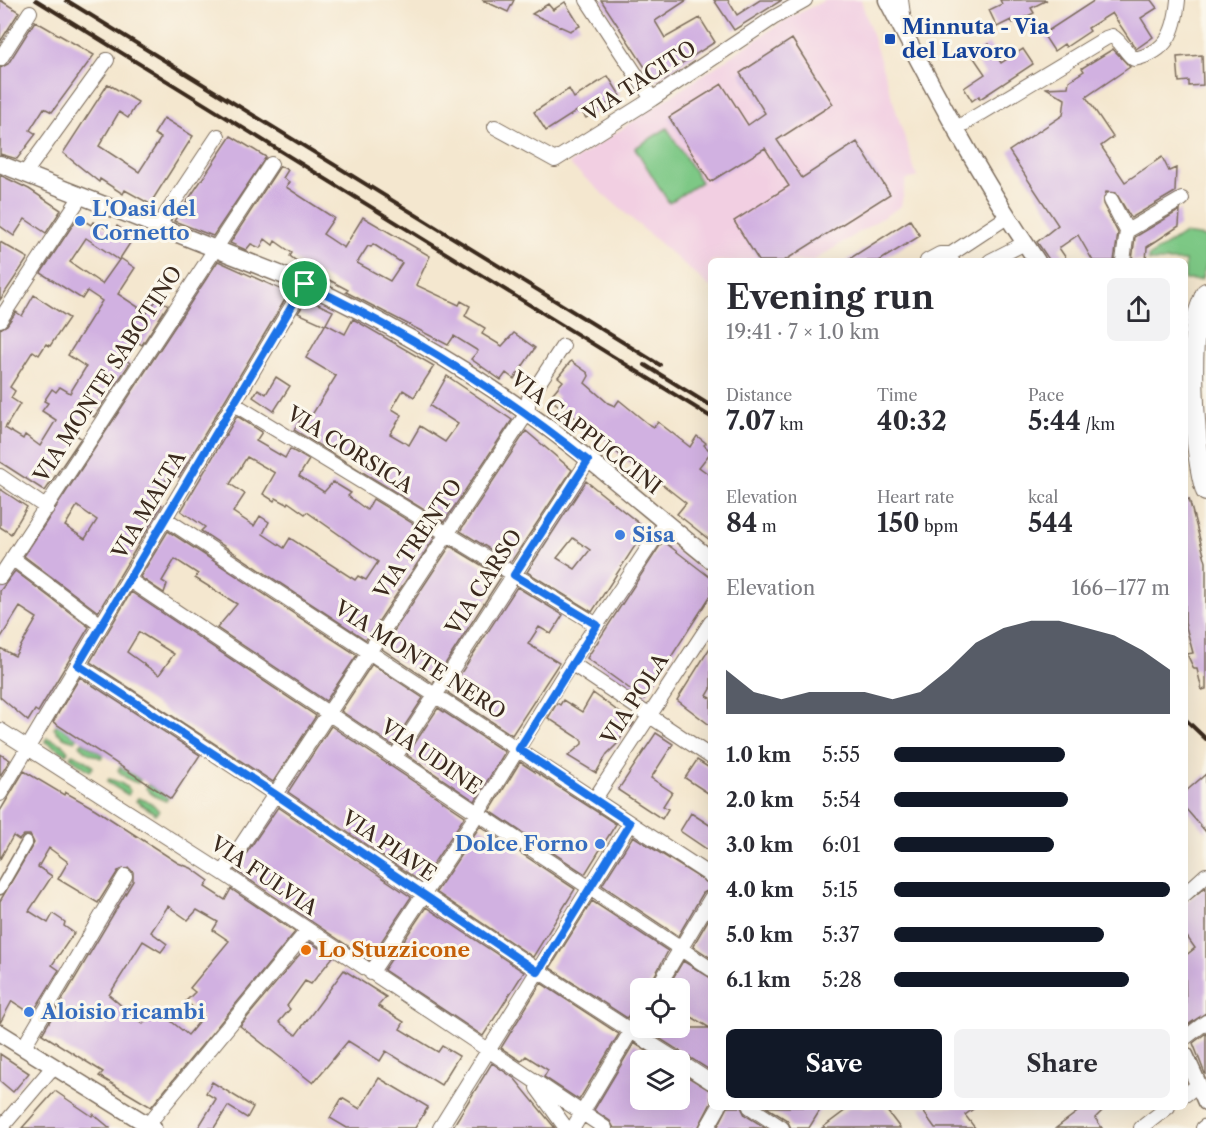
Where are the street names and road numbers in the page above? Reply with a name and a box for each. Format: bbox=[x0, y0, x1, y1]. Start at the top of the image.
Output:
street label: VIA TACITO bbox=[578, 35, 701, 127]
street label: VIA MONTE SABOTINO bbox=[28, 261, 187, 487]
street label: VIA CAPPUCCINI bbox=[505, 365, 667, 499]
street label: VIA CORSICA bbox=[282, 400, 418, 499]
street label: VIA MALTA bbox=[106, 446, 191, 564]
street label: VIA TRENTO bbox=[368, 474, 467, 604]
street label: VIA CARSO bbox=[440, 524, 527, 640]
street label: VIA MONTE NERO bbox=[329, 594, 511, 724]
street label: VIA POLA bbox=[595, 648, 674, 750]
street label: VIA UDINE bbox=[375, 713, 486, 799]
street label: VIA PIAVE bbox=[336, 804, 441, 886]
street label: VIA FULVIA bbox=[205, 830, 323, 921]

